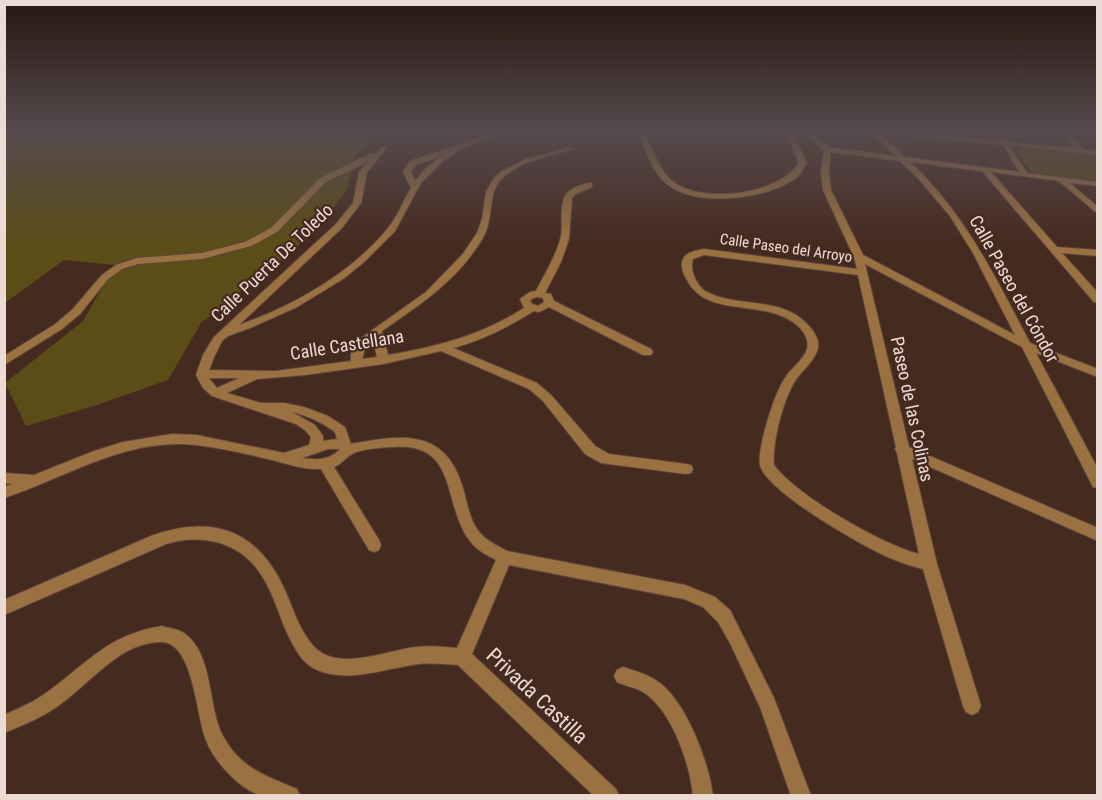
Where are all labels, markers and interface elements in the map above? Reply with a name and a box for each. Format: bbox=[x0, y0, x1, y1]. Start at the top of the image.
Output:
street label: Calle Puerta De Toledo bbox=[206, 199, 337, 326]
street label: Calle Paseo del Cóndor bbox=[965, 212, 1064, 366]
street label: Calle Paseo del Arroyo bbox=[719, 230, 853, 266]
street label: Calle Castellana bbox=[289, 325, 405, 364]
street label: Paseo de las Colinas bbox=[887, 334, 938, 483]
street label: Privada Castilla bbox=[482, 643, 592, 749]

